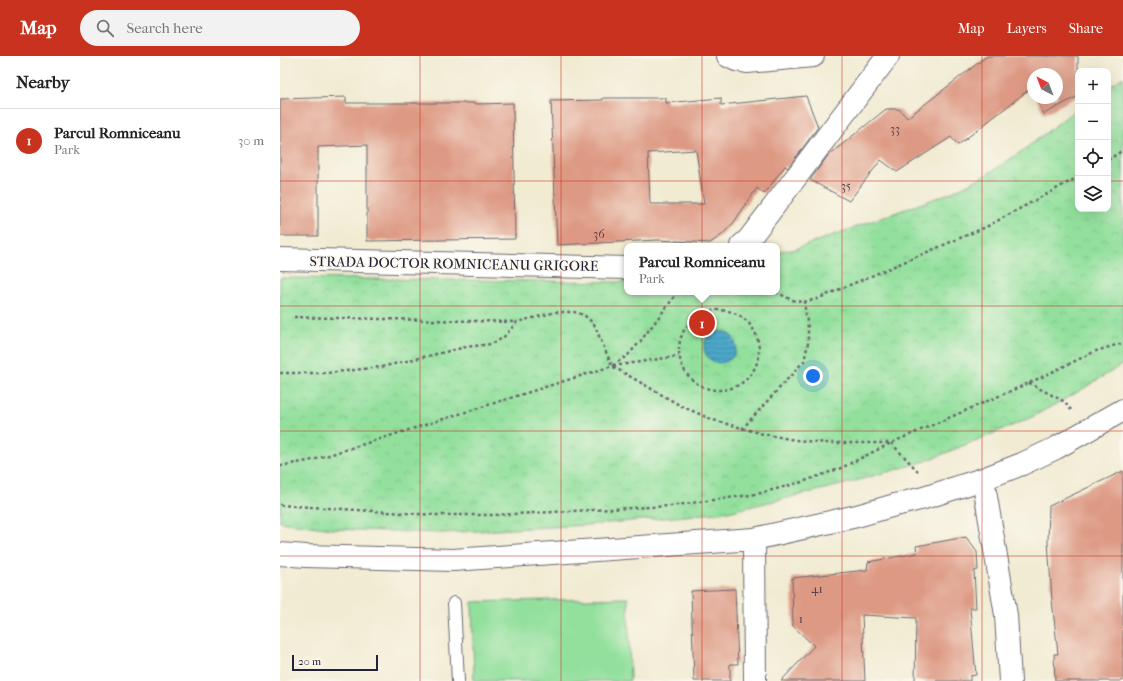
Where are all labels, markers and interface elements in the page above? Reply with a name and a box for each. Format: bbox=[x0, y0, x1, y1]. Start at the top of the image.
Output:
search box bbox=[80, 10, 360, 46]
text: Map bbox=[20, 17, 56, 39]
icon: search bbox=[94, 17, 116, 39]
text: Search here bbox=[126, 19, 203, 37]
text: Map bbox=[958, 20, 985, 37]
text: Layers bbox=[1007, 20, 1047, 37]
text: Share bbox=[1069, 20, 1103, 37]
north arrow bbox=[1027, 68, 1063, 104]
map controls bbox=[1075, 68, 1111, 212]
button: + bbox=[1075, 68, 1111, 104]
text: Nearby bbox=[16, 72, 70, 92]
button: − bbox=[1075, 104, 1111, 140]
house number: 33 bbox=[890, 122, 900, 136]
text: Parcul Romniceanu bbox=[54, 124, 180, 142]
text: 1 bbox=[27, 133, 31, 148]
text: 30 m bbox=[238, 133, 264, 148]
button: locate bbox=[1075, 140, 1111, 176]
text: Park bbox=[54, 142, 80, 157]
button: layers bbox=[1075, 176, 1111, 212]
house number: 35 bbox=[841, 179, 851, 193]
house number: 36 bbox=[593, 227, 605, 241]
popup bbox=[624, 243, 780, 295]
street label: STRADA DOCTOR ROMNICEANU GRIGORE bbox=[309, 253, 599, 275]
text: Parcul Romniceanu bbox=[639, 253, 765, 271]
text: Park bbox=[639, 271, 665, 286]
pin: 1 bbox=[689, 308, 715, 338]
your location bbox=[803, 366, 823, 386]
house number: 41 bbox=[811, 582, 823, 596]
house number: 1 bbox=[799, 612, 803, 626]
scale bar bbox=[292, 653, 378, 672]
text: 20 m bbox=[298, 655, 321, 668]

